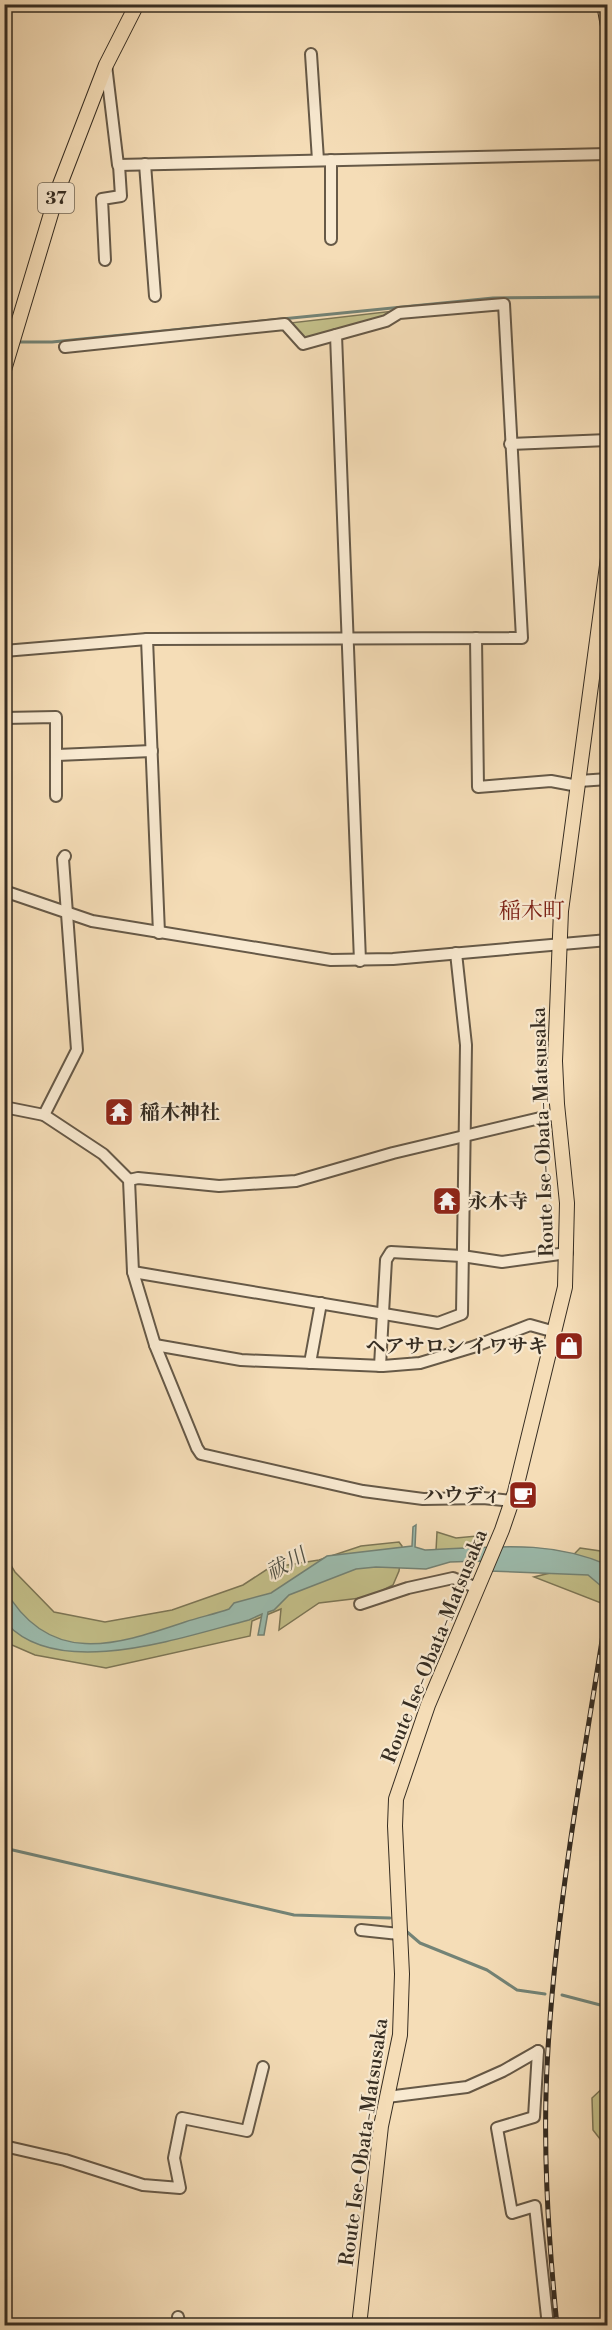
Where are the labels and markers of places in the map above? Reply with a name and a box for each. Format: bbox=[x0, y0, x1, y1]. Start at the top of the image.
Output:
temple icon: 稲木神社 bbox=[103, 1096, 135, 1128]
place label: 稲木神社 bbox=[140, 1101, 220, 1126]
temple icon: 永木寺 bbox=[431, 1185, 463, 1217]
place label: 永木寺 bbox=[468, 1190, 528, 1215]
shop icon: ヘアサロン イワサキ bbox=[553, 1330, 585, 1362]
place label: ヘアサロン イワサキ bbox=[365, 1335, 548, 1360]
cafe icon: ハウディ bbox=[507, 1479, 539, 1511]
place label: ハウディ bbox=[424, 1484, 502, 1509]

